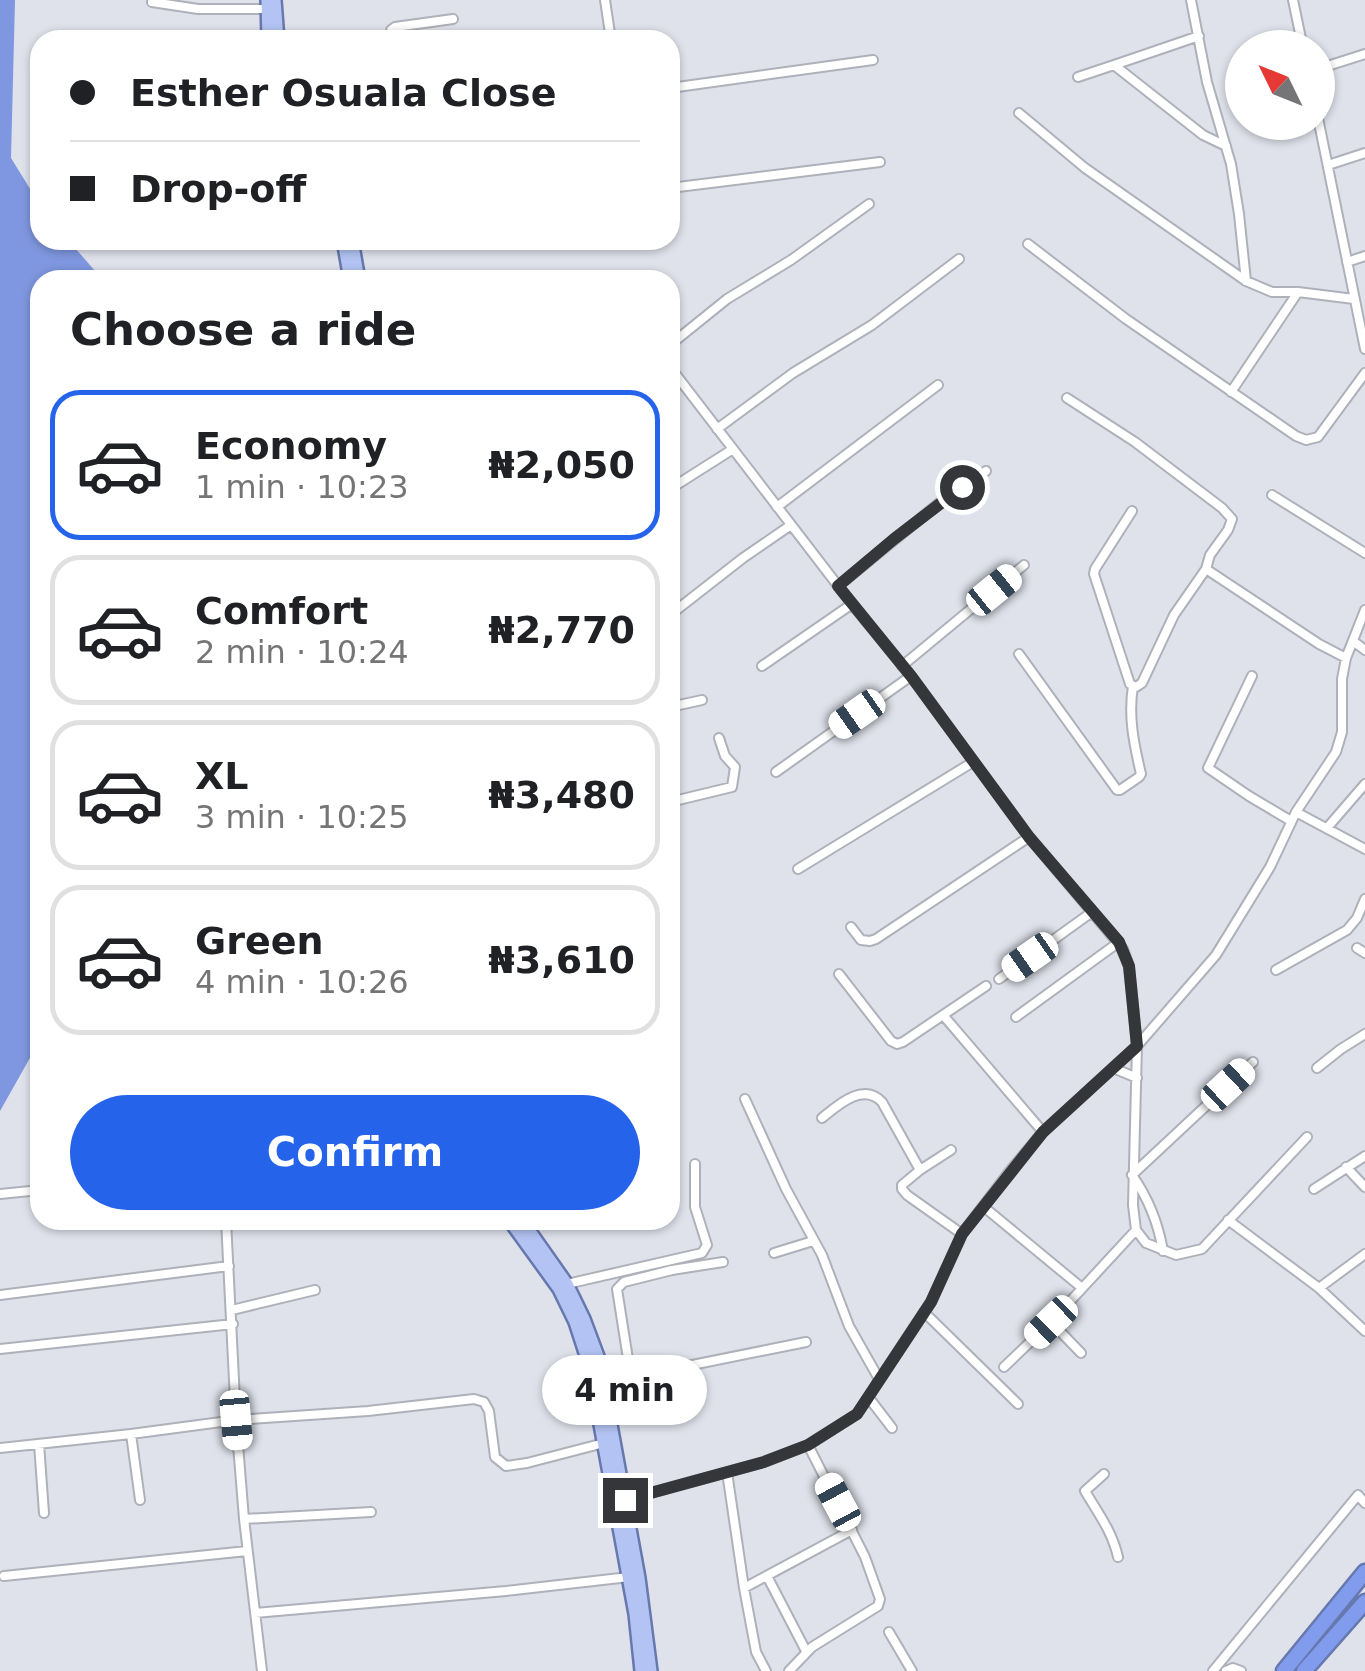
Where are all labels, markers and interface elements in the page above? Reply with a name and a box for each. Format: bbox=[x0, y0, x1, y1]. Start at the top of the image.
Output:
north arrow bbox=[1225, 30, 1335, 140]
map controls bbox=[1225, 30, 1335, 140]
text: Esther Osuala Close bbox=[130, 71, 556, 115]
text: Drop-off bbox=[130, 167, 306, 211]
text: Choose a ride bbox=[70, 303, 416, 356]
icon: car bbox=[75, 420, 165, 510]
text: Economy bbox=[195, 424, 387, 468]
text: ₦2,050 bbox=[488, 443, 635, 487]
route start bbox=[940, 465, 985, 510]
text: 1 min · 10:23 bbox=[195, 468, 409, 506]
car bbox=[961, 559, 1027, 621]
icon: car bbox=[75, 585, 165, 675]
text: Comfort bbox=[195, 589, 368, 633]
text: ₦2,770 bbox=[488, 608, 635, 652]
text: 2 min · 10:24 bbox=[195, 633, 409, 671]
car bbox=[824, 685, 890, 743]
icon: car bbox=[75, 750, 165, 840]
text: XL bbox=[195, 754, 249, 798]
text: ₦3,480 bbox=[488, 773, 635, 817]
text: 3 min · 10:25 bbox=[195, 798, 409, 836]
icon: car bbox=[75, 915, 165, 1005]
text: Green bbox=[195, 919, 324, 963]
car bbox=[997, 928, 1063, 986]
text: ₦3,610 bbox=[488, 938, 635, 982]
text: 4 min · 10:26 bbox=[195, 963, 409, 1001]
car bbox=[1196, 1054, 1260, 1116]
button: Confirm bbox=[70, 1095, 640, 1210]
car bbox=[1019, 1290, 1083, 1354]
callout: 4 min bbox=[542, 1355, 708, 1425]
text: 4 min bbox=[574, 1371, 675, 1409]
car bbox=[218, 1389, 254, 1451]
car bbox=[811, 1468, 865, 1536]
route end bbox=[603, 1478, 648, 1523]

